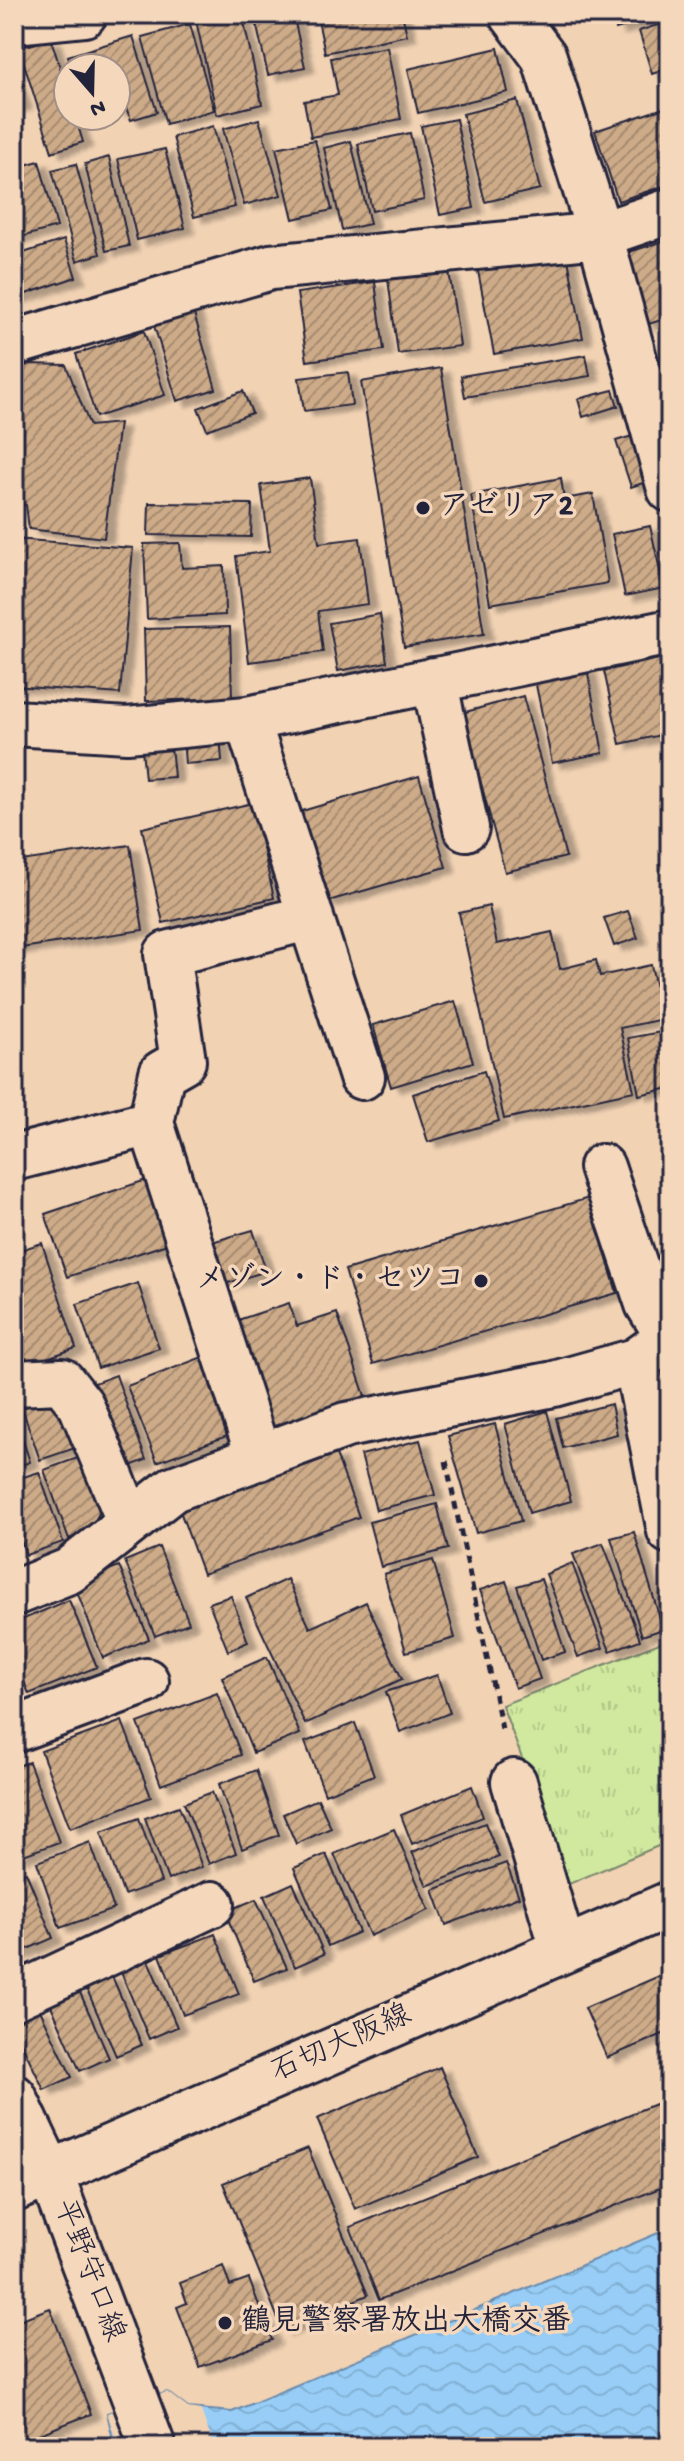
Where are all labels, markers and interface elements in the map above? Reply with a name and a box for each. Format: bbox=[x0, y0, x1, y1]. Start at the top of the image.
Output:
north arrow bbox=[52, 52, 132, 132]
text: N bbox=[86, 92, 109, 122]
place label: アゼリア2 bbox=[439, 491, 573, 526]
marker: アゼリア2 bbox=[414, 499, 432, 517]
place label: メゾン・ド・セツコ bbox=[195, 1262, 465, 1299]
marker: メゾン・ド・セツコ bbox=[472, 1272, 490, 1290]
street label: 石切大阪線 bbox=[266, 1997, 418, 2091]
street label: 平野守口線 bbox=[44, 2194, 132, 2347]
place label: 鶴見警察署放出大橋交番 bbox=[241, 2304, 571, 2341]
marker: 鶴見警察署放出大橋交番 bbox=[216, 2314, 234, 2332]

